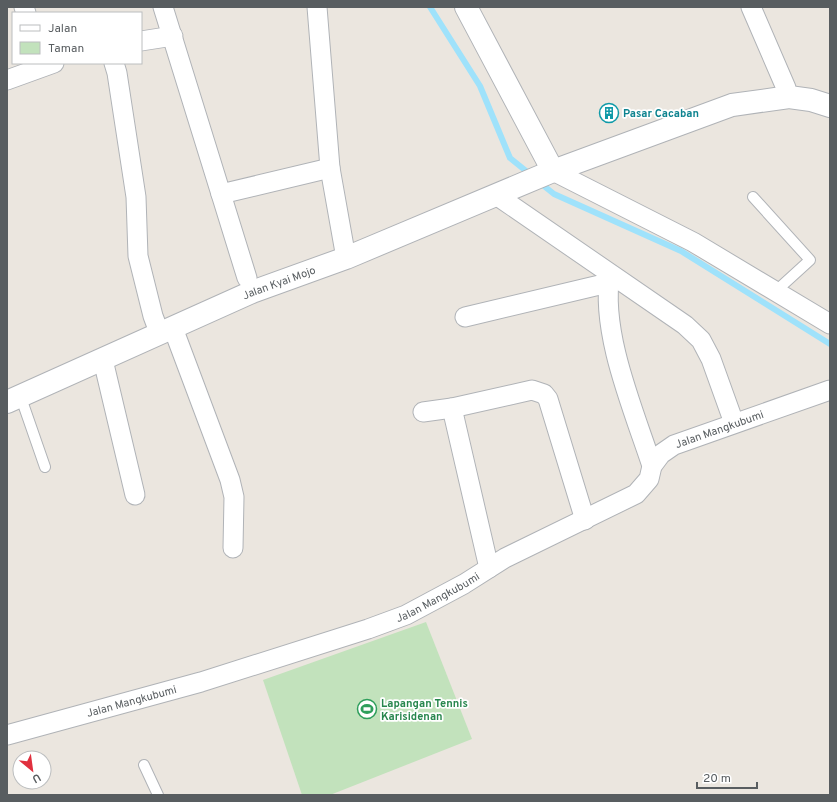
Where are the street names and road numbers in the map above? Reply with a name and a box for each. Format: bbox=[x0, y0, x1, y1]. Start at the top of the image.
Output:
street label: Jalan Kyai Mojo bbox=[240, 264, 318, 303]
street label: Jalan Mangkubumi bbox=[674, 408, 766, 452]
street label: Jalan Mangkubumi bbox=[394, 570, 483, 626]
street label: Jalan Mangkubumi bbox=[85, 683, 178, 721]

